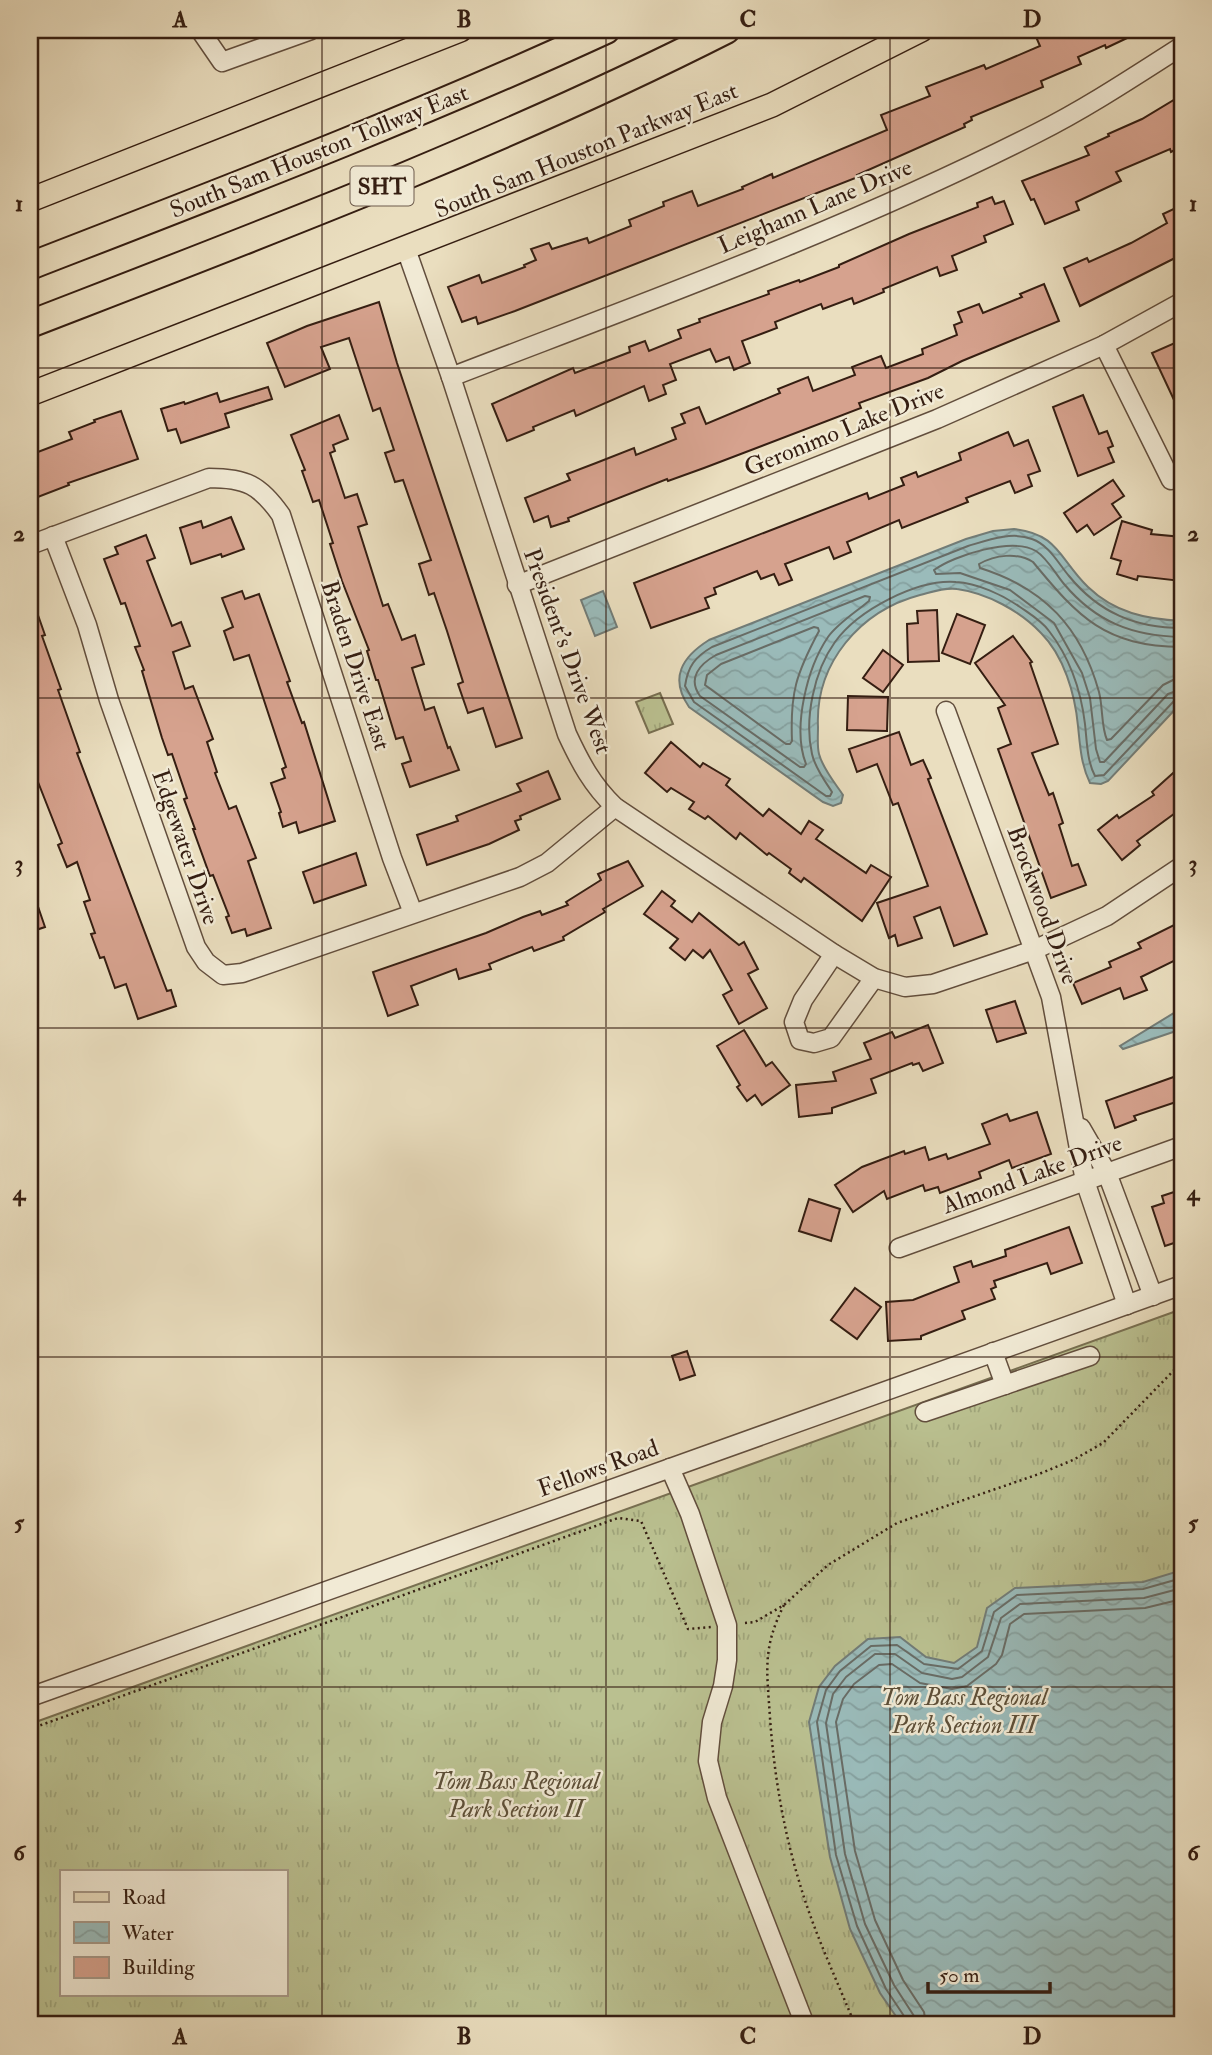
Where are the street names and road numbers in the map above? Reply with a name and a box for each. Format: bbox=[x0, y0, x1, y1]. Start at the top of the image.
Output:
street label: South Sam Houston Parkway East bbox=[430, 75, 743, 226]
street label: South Sam Houston Tollway East bbox=[165, 77, 473, 226]
street label: Leighann Lane Drive bbox=[714, 152, 917, 261]
road number: SHT bbox=[350, 167, 414, 206]
street label: Geronimo Lake Drive bbox=[740, 375, 949, 484]
street label: President's Drive West bbox=[516, 544, 619, 758]
street label: Braden Drive East bbox=[313, 576, 398, 754]
street label: Edgewater Drive bbox=[144, 765, 227, 929]
street label: Brockwood Drive bbox=[999, 822, 1086, 989]
street label: Almond Lake Drive bbox=[937, 1128, 1126, 1222]
street label: Fellows Road bbox=[534, 1432, 663, 1505]

